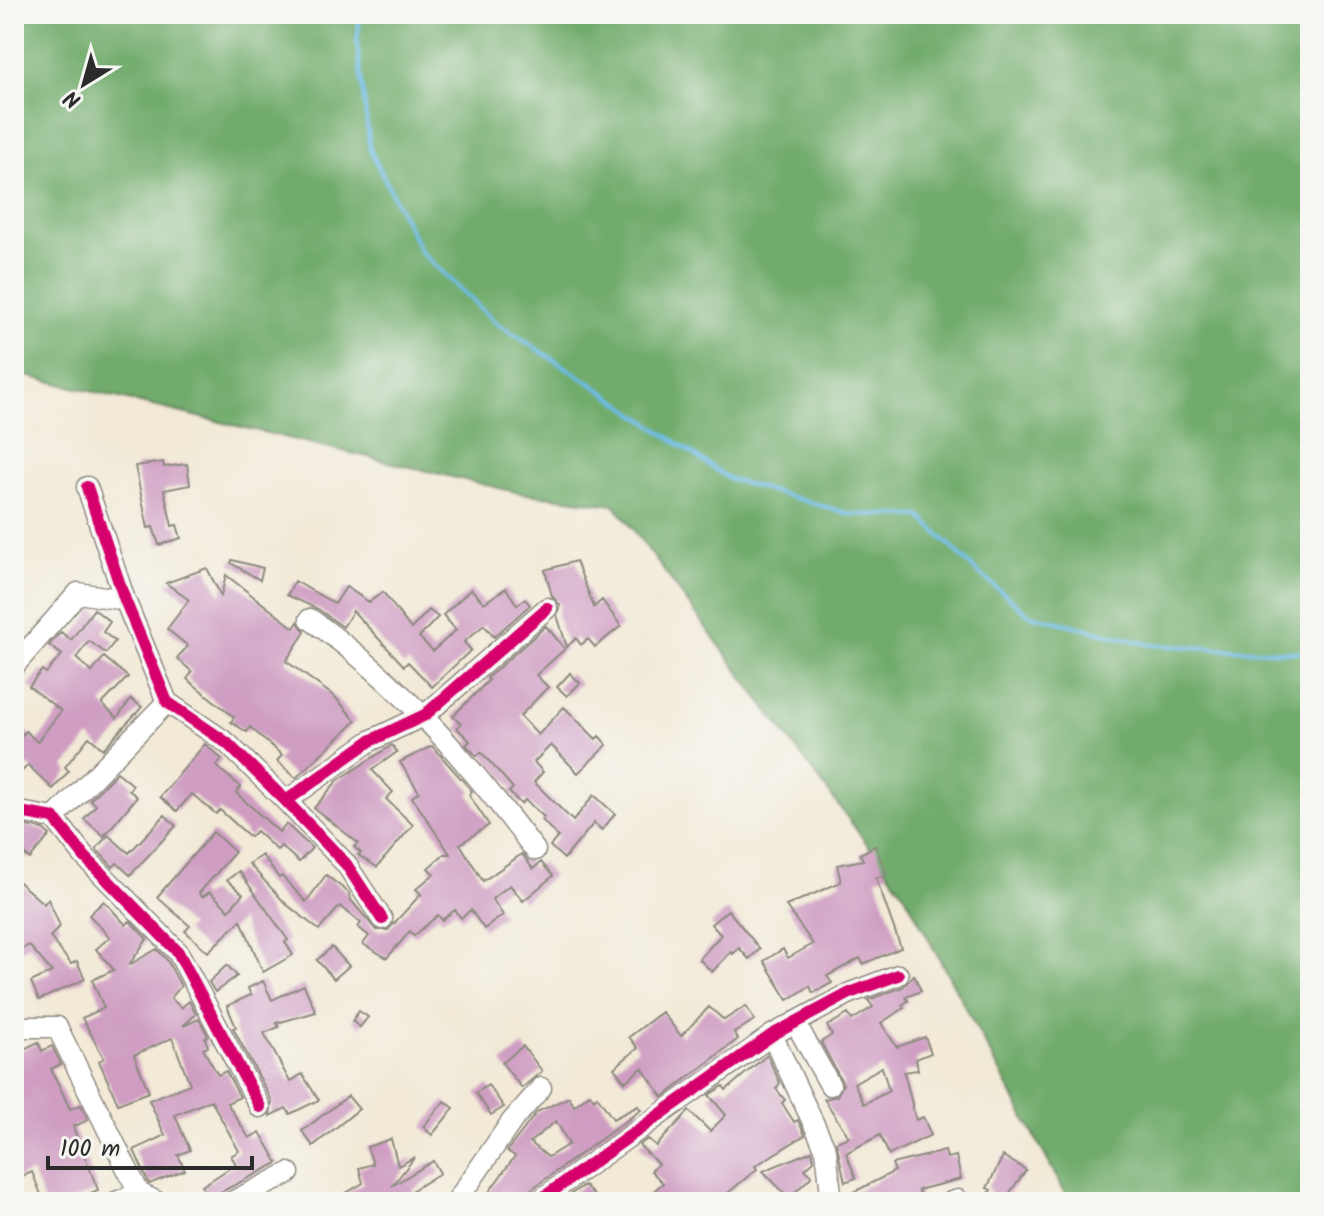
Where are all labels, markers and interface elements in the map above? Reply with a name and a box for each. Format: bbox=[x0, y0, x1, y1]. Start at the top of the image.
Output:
north arrow bbox=[44, 44, 124, 124]
text: N bbox=[57, 80, 90, 116]
scale bar bbox=[48, 1120, 252, 1170]
text: 100 m bbox=[60, 1130, 120, 1169]

